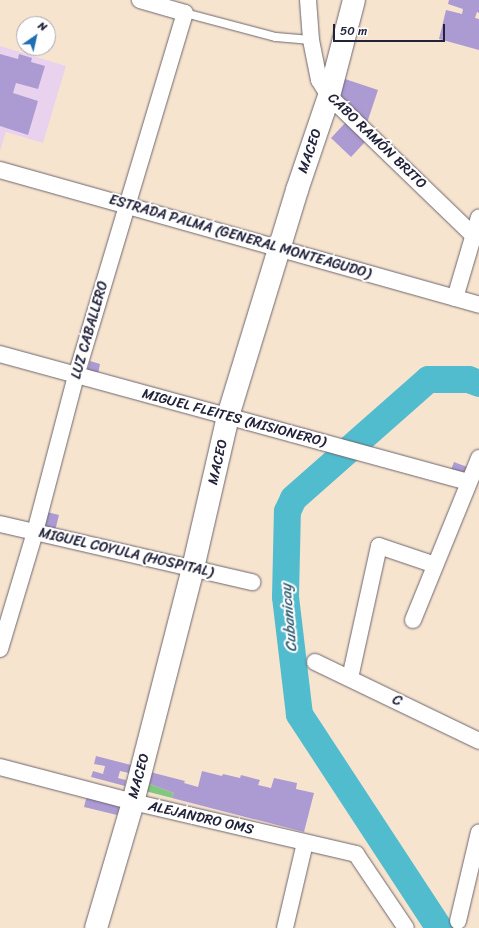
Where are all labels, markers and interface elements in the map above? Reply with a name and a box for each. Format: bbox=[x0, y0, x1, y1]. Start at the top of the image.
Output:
north arrow bbox=[16, 16, 56, 56]
text: N bbox=[34, 16, 51, 36]
scale bar bbox=[335, 16, 447, 42]
text: 50 m bbox=[340, 20, 367, 42]
street label: CABO RAMÓN BRITO bbox=[324, 90, 430, 192]
street label: MACEO bbox=[295, 126, 325, 176]
street label: ESTRADA PALMA (GENERAL MONTEAGUDO) bbox=[108, 192, 372, 282]
street label: LUZ CABALLERO bbox=[68, 279, 112, 381]
street label: MIGUEL FLEITES (MISIONERO) bbox=[140, 385, 328, 451]
street label: MACEO bbox=[205, 438, 231, 486]
street label: MIGUEL COYULA (HOSPITAL) bbox=[37, 525, 215, 581]
water label: Cubanicay bbox=[277, 583, 301, 653]
street label: C bbox=[389, 692, 405, 710]
street label: MACEO bbox=[125, 752, 153, 800]
street label: ALEJANDRO OMS bbox=[147, 798, 255, 838]

